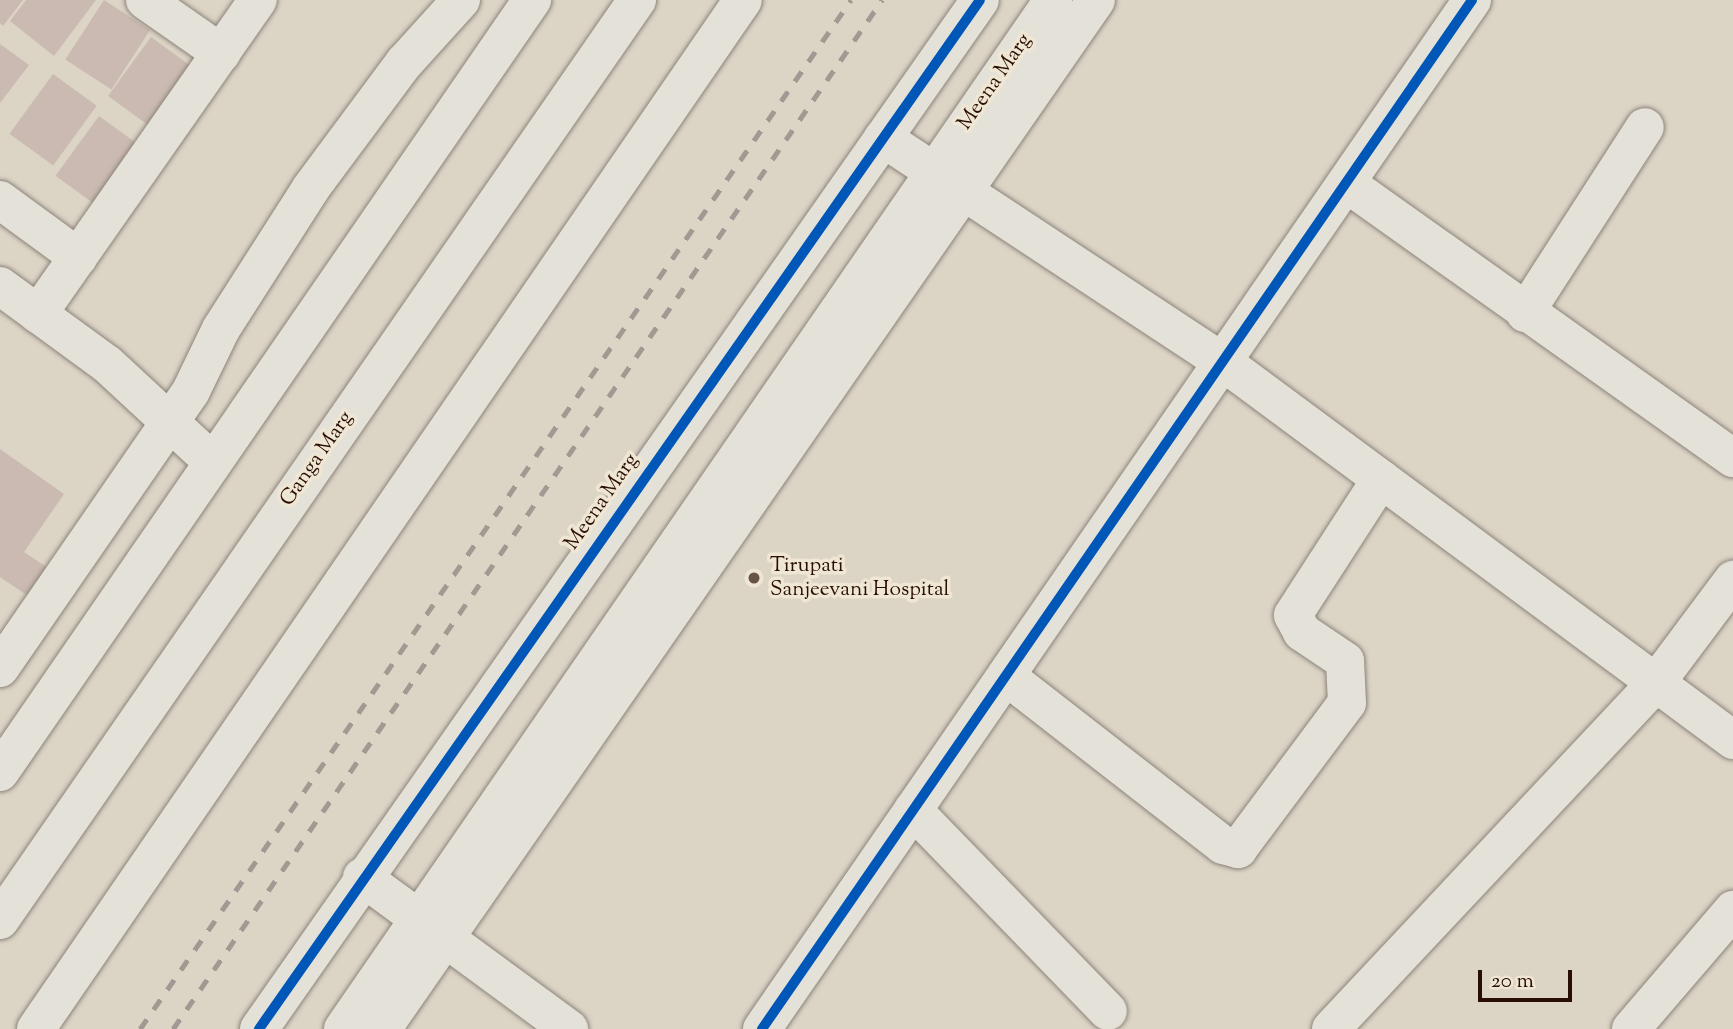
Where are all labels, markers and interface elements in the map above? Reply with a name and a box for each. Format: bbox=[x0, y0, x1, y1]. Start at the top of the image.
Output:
street label: Meena Marg bbox=[953, 29, 1037, 135]
street label: Ganga Marg bbox=[275, 407, 359, 511]
street label: Meena Marg bbox=[560, 449, 644, 555]
place label: Tirupati Sanjeevani Hospital bbox=[770, 553, 949, 603]
marker: Tirupati Sanjeevani Hospital bbox=[744, 568, 764, 588]
scale bar bbox=[1481, 956, 1576, 1000]
text: 20 m bbox=[1491, 967, 1534, 997]

